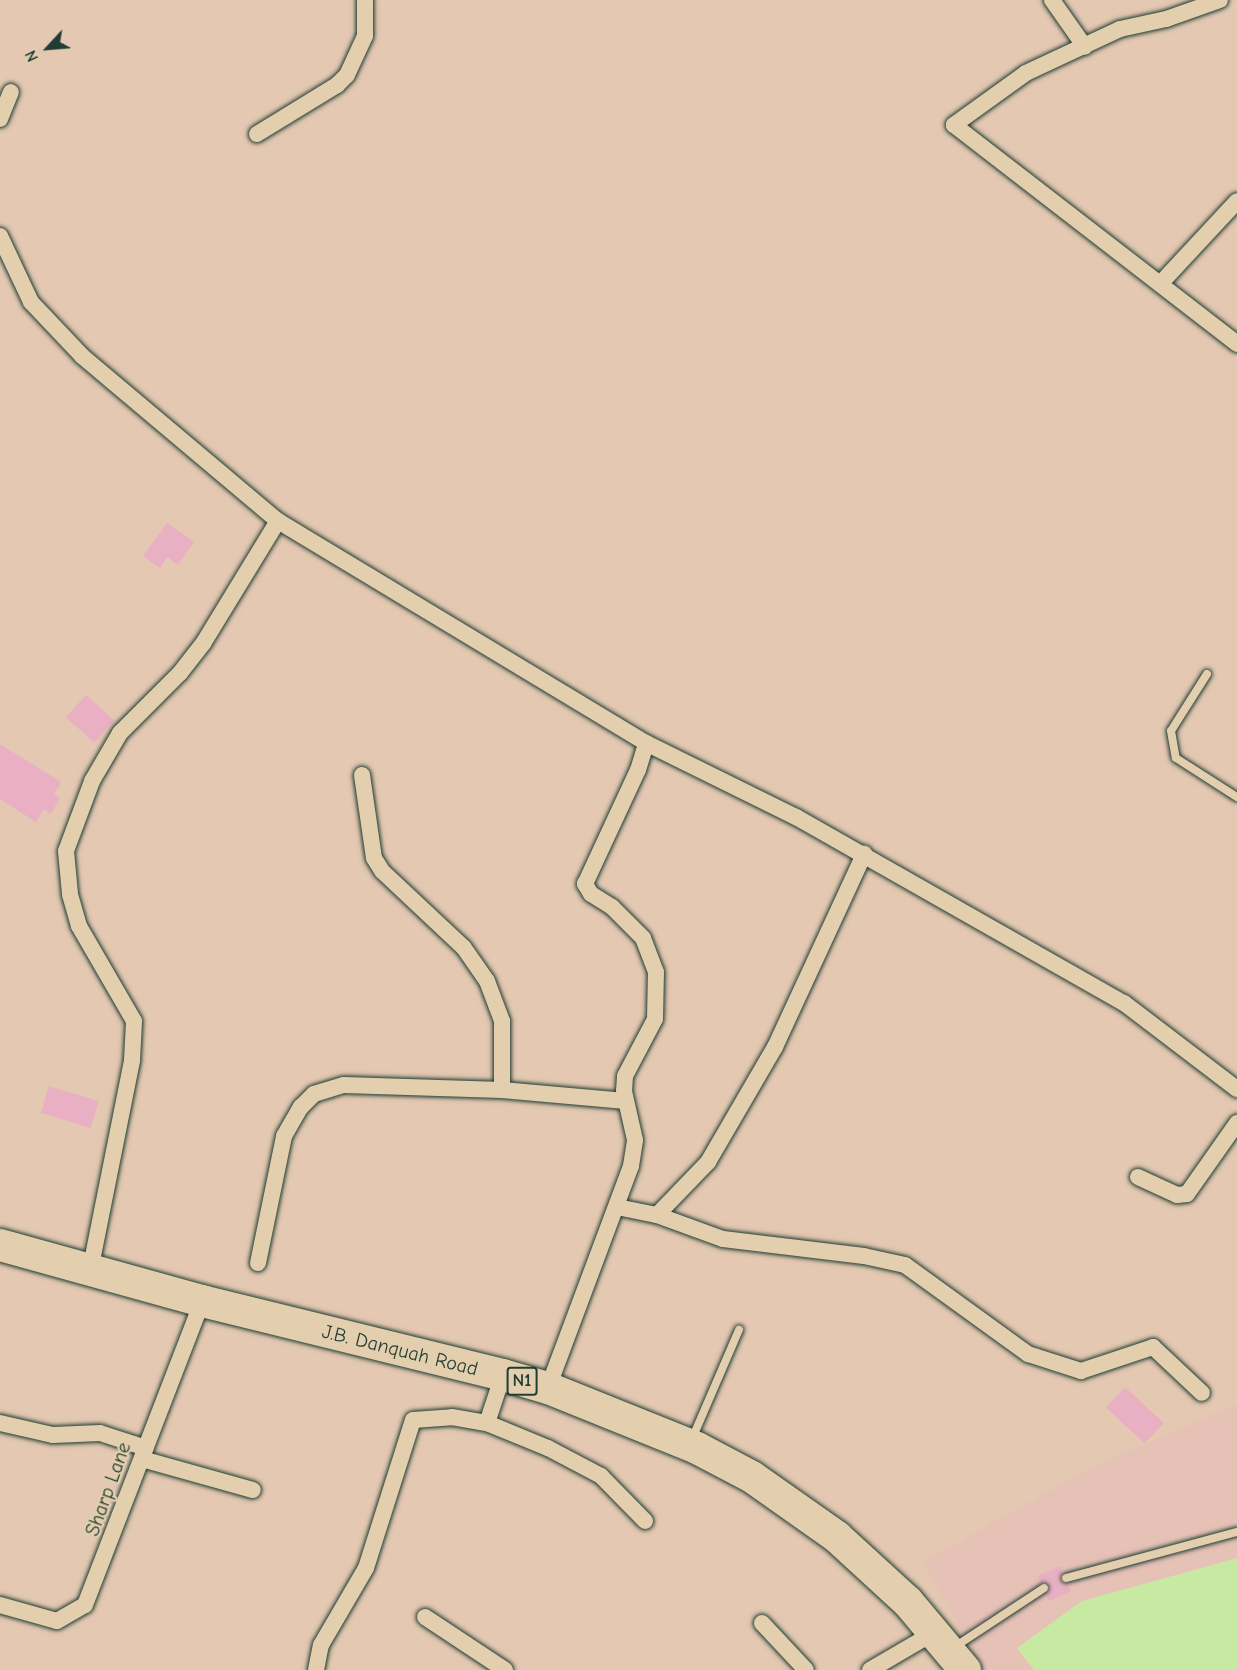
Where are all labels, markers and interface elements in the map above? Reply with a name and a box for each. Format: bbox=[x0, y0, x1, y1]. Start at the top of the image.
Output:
north arrow bbox=[18, 18, 78, 78]
text: N bbox=[21, 47, 42, 65]
street label: J.B. Danquah Road bbox=[320, 1319, 480, 1381]
road number: N1 bbox=[506, 1366, 538, 1396]
street label: Sharp Lane bbox=[80, 1439, 136, 1539]

